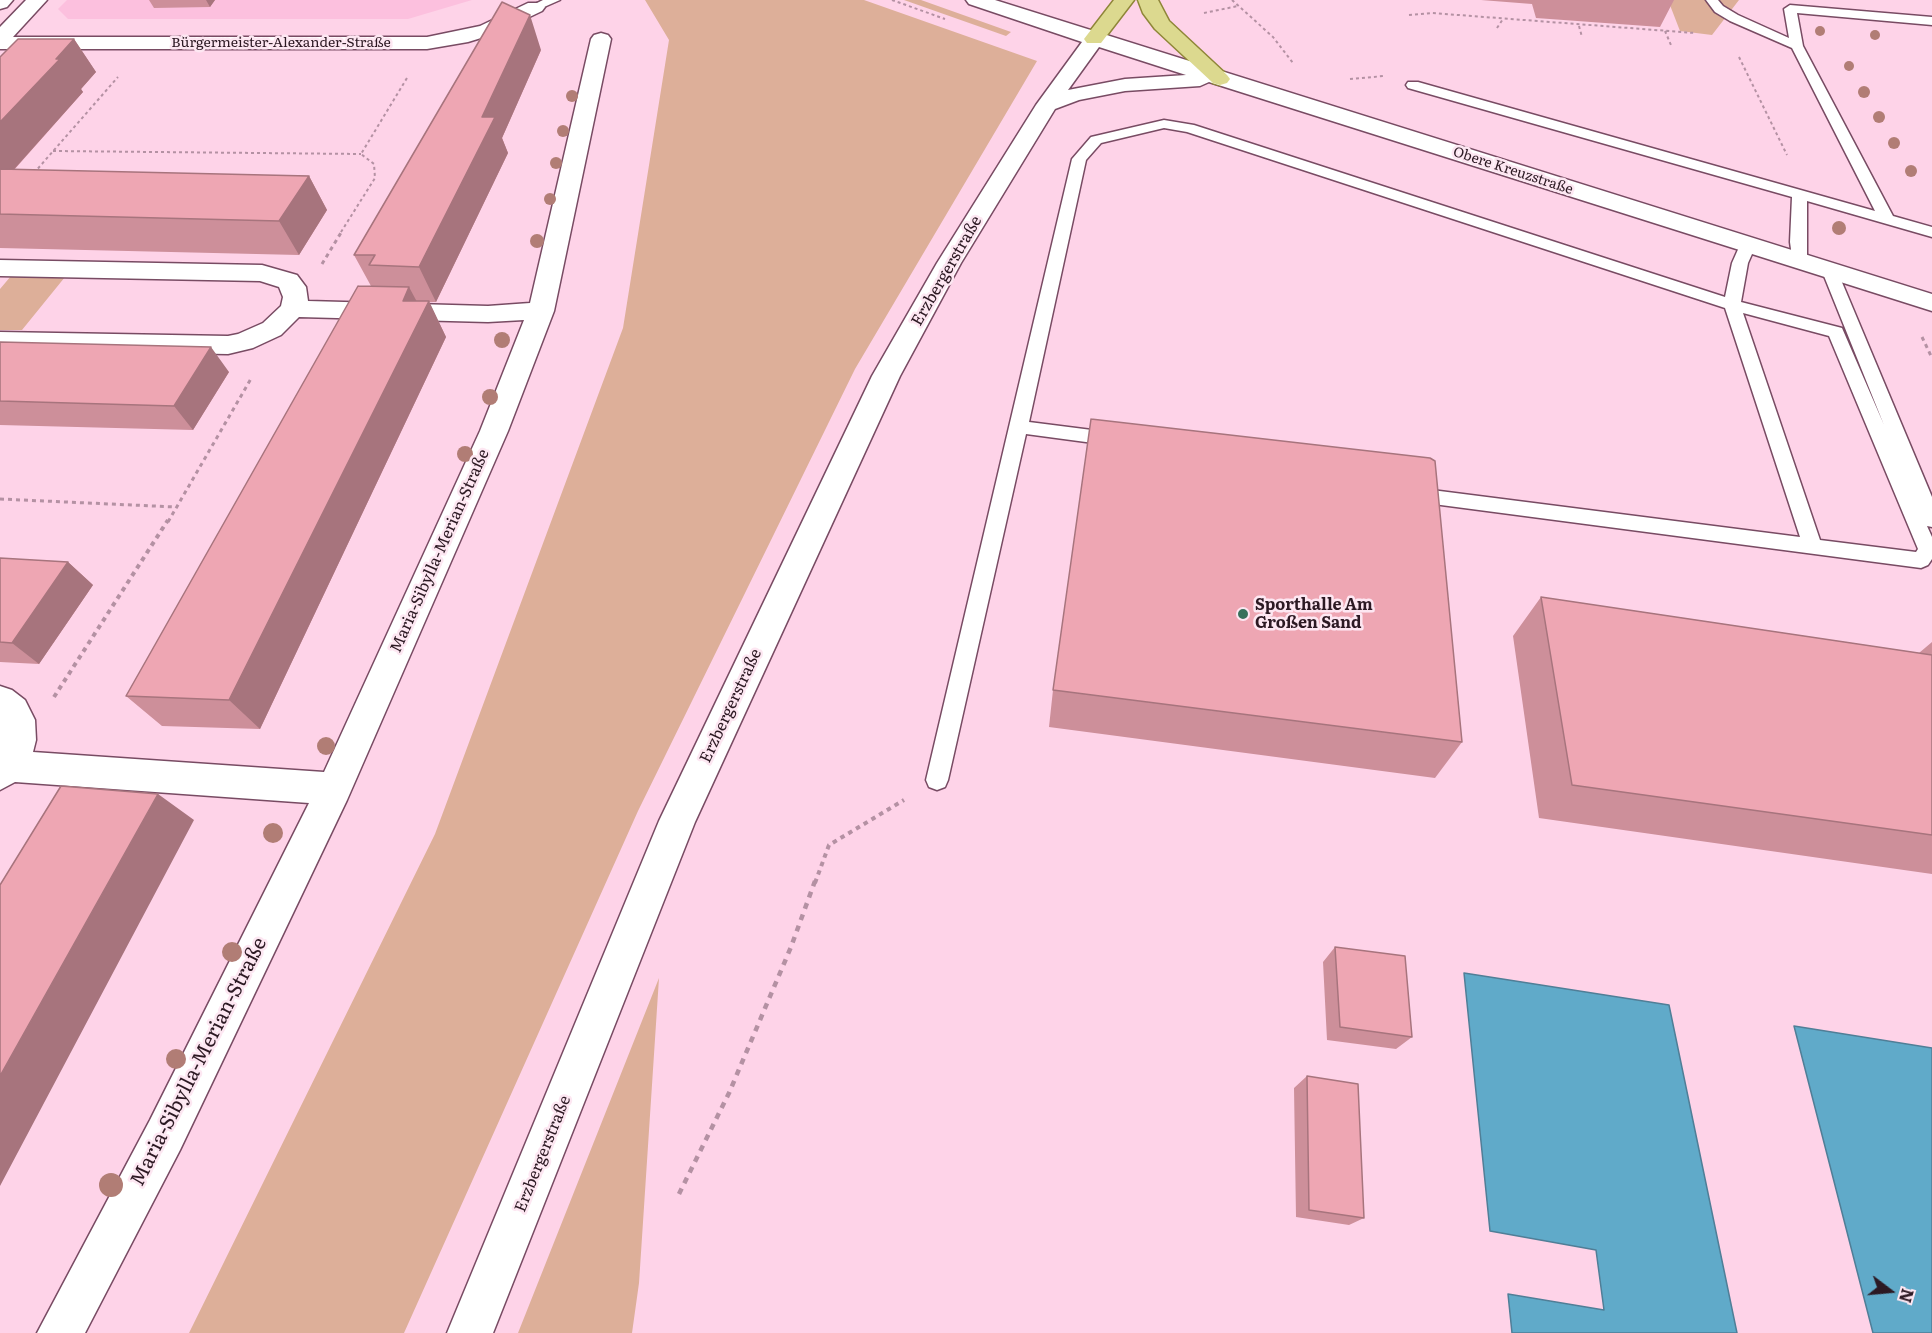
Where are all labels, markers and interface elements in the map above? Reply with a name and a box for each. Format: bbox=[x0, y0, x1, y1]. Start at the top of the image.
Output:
street label: Bürgermeister-Alexander-Straße bbox=[171, 35, 391, 51]
street label: Obere Kreuzstraße bbox=[1451, 144, 1575, 198]
street label: Erzbergerstraße bbox=[908, 213, 986, 329]
street label: Maria-Sibylla-Merian-Straße bbox=[386, 446, 494, 656]
place label: Sporthalle Am Großen Sand bbox=[1255, 595, 1373, 633]
marker: Sporthalle Am Großen Sand bbox=[1236, 607, 1250, 621]
street label: Erzbergerstraße bbox=[696, 646, 766, 766]
street label: Maria-Sibylla-Merian-Straße bbox=[126, 934, 272, 1190]
street label: Erzbergerstraße bbox=[511, 1093, 575, 1215]
north arrow bbox=[1860, 1261, 1920, 1321]
text: N bbox=[1894, 1286, 1921, 1306]

